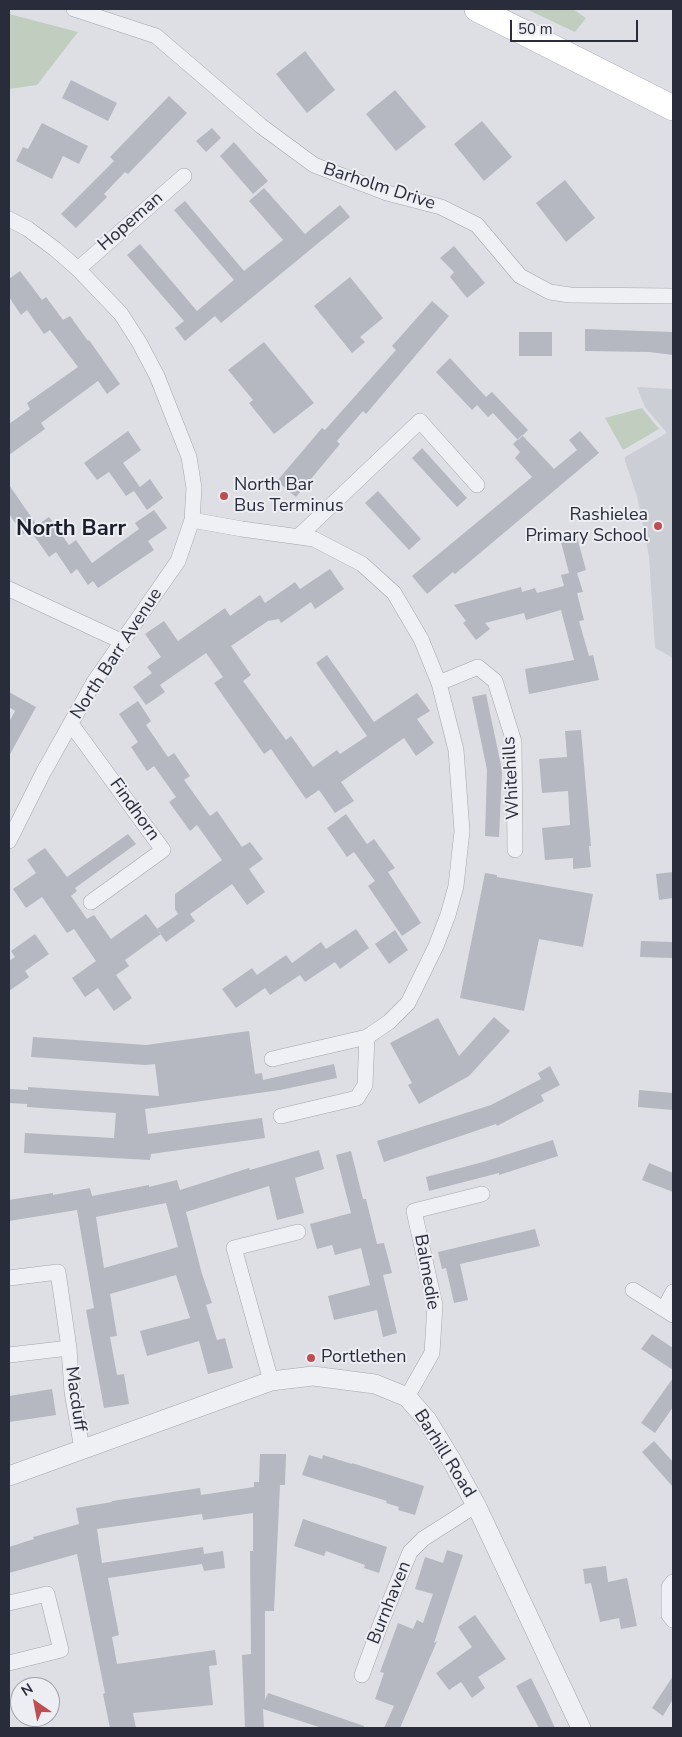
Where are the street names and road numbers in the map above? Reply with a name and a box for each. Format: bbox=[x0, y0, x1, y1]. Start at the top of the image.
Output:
street label: Barholm Drive bbox=[320, 159, 438, 215]
street label: Hopeman bbox=[94, 188, 168, 256]
street label: North Barr Avenue bbox=[67, 584, 167, 724]
street label: Whitehills bbox=[499, 736, 525, 820]
street label: Findhorn bbox=[104, 775, 164, 845]
street label: Balmedie bbox=[409, 1233, 443, 1311]
street label: Macduff bbox=[60, 1365, 90, 1433]
street label: Barhill Road bbox=[408, 1406, 480, 1502]
street label: Burnhaven bbox=[364, 1558, 416, 1648]

